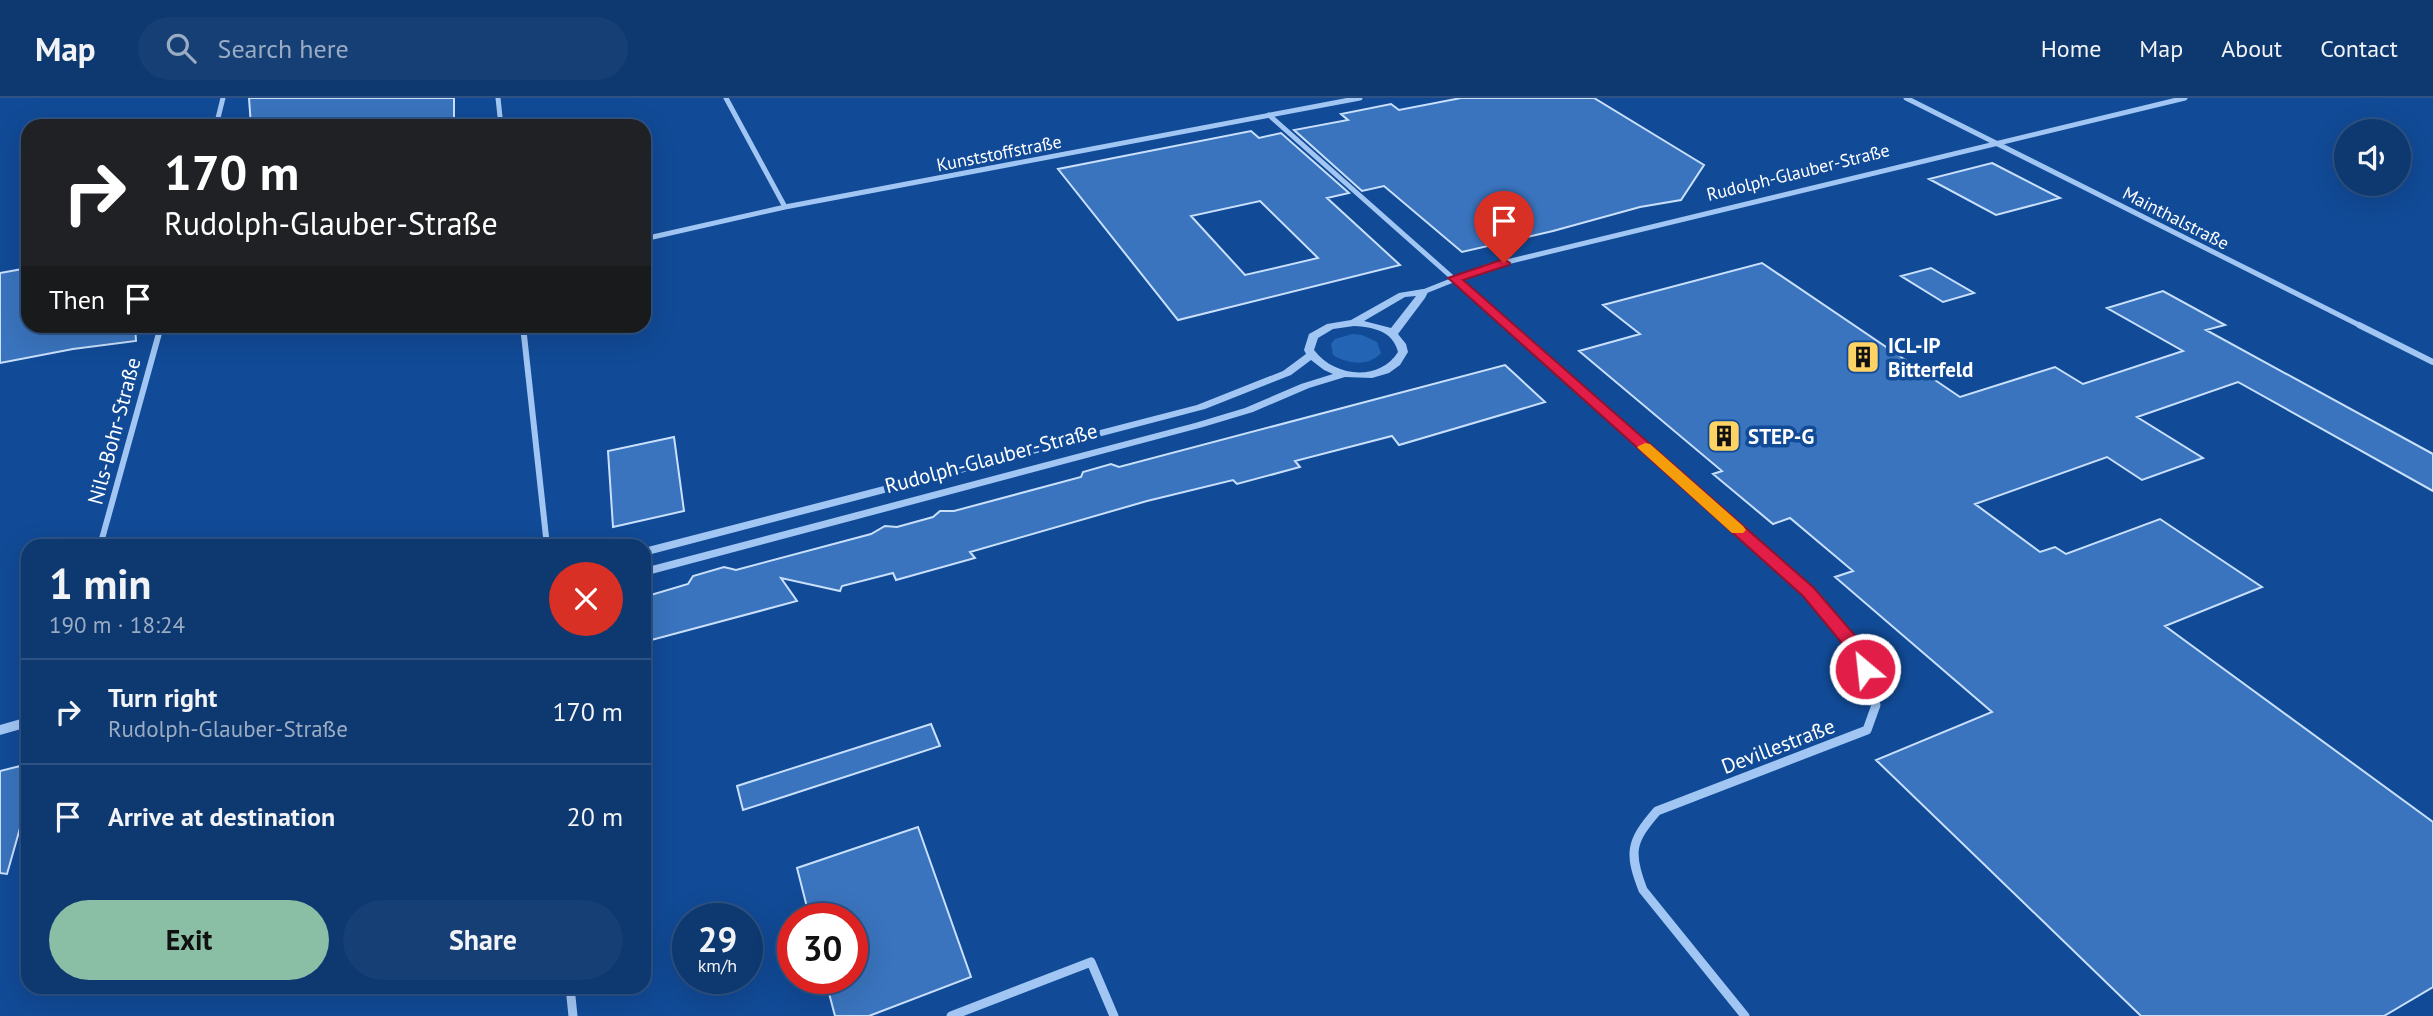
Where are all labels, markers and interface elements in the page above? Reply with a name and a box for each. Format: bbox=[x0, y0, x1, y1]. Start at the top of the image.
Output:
search box bbox=[138, 17, 628, 80]
text: Map bbox=[35, 27, 96, 70]
icon: search bbox=[162, 29, 200, 67]
text: Search here bbox=[218, 32, 349, 65]
text: Home bbox=[2041, 33, 2101, 64]
text: Map bbox=[2139, 33, 2183, 64]
text: About bbox=[2221, 33, 2282, 64]
text: Contact bbox=[2320, 33, 2398, 64]
map controls bbox=[2334, 119, 2411, 196]
button: sound bbox=[2334, 119, 2411, 196]
street label: Kunststoffstraße bbox=[935, 130, 1063, 176]
street label: Rudolph-Glauber-Straße bbox=[1704, 138, 1892, 206]
text: 170 m bbox=[164, 140, 299, 204]
icon: right bbox=[49, 147, 140, 238]
street label: Mainthalstraße bbox=[2119, 181, 2233, 255]
pin bbox=[1474, 191, 1534, 263]
text: Rudolph-Glauber-Straße bbox=[164, 202, 498, 244]
icon: arrive bbox=[1485, 202, 1523, 240]
icon: arrive bbox=[119, 280, 157, 318]
text: Then bbox=[49, 283, 105, 316]
place label: ICL-IP Bitterfeld bbox=[1888, 332, 1973, 383]
building icon: ICL-IP Bitterfeld bbox=[1844, 338, 1882, 376]
street label: Nils-Bohr-Straße bbox=[81, 355, 147, 507]
street label: Rudolph-Glauber-Straße bbox=[882, 417, 1100, 499]
building icon: STEP-G bbox=[1705, 417, 1743, 455]
place label: STEP-G bbox=[1748, 423, 1814, 450]
text: 1 min bbox=[49, 556, 151, 611]
button: close bbox=[549, 562, 623, 636]
text: 190 m · 18:24 bbox=[49, 610, 185, 639]
position arrow bbox=[1828, 632, 1902, 706]
text: Turn right bbox=[108, 681, 217, 714]
icon: right bbox=[49, 693, 87, 731]
text: 170 m bbox=[552, 695, 623, 728]
street label: Devillestraße bbox=[1717, 712, 1839, 780]
text: Rudolph-Glauber-Straße bbox=[108, 714, 348, 743]
icon: arrive bbox=[49, 798, 87, 836]
text: Arrive at destination bbox=[108, 800, 335, 833]
text: 20 m bbox=[567, 800, 623, 833]
button: Exit bbox=[49, 900, 329, 980]
button: Share bbox=[343, 900, 623, 980]
speed limit sign: 30 bbox=[777, 903, 868, 994]
text: 29 bbox=[698, 916, 737, 962]
text: km/h bbox=[698, 954, 737, 977]

